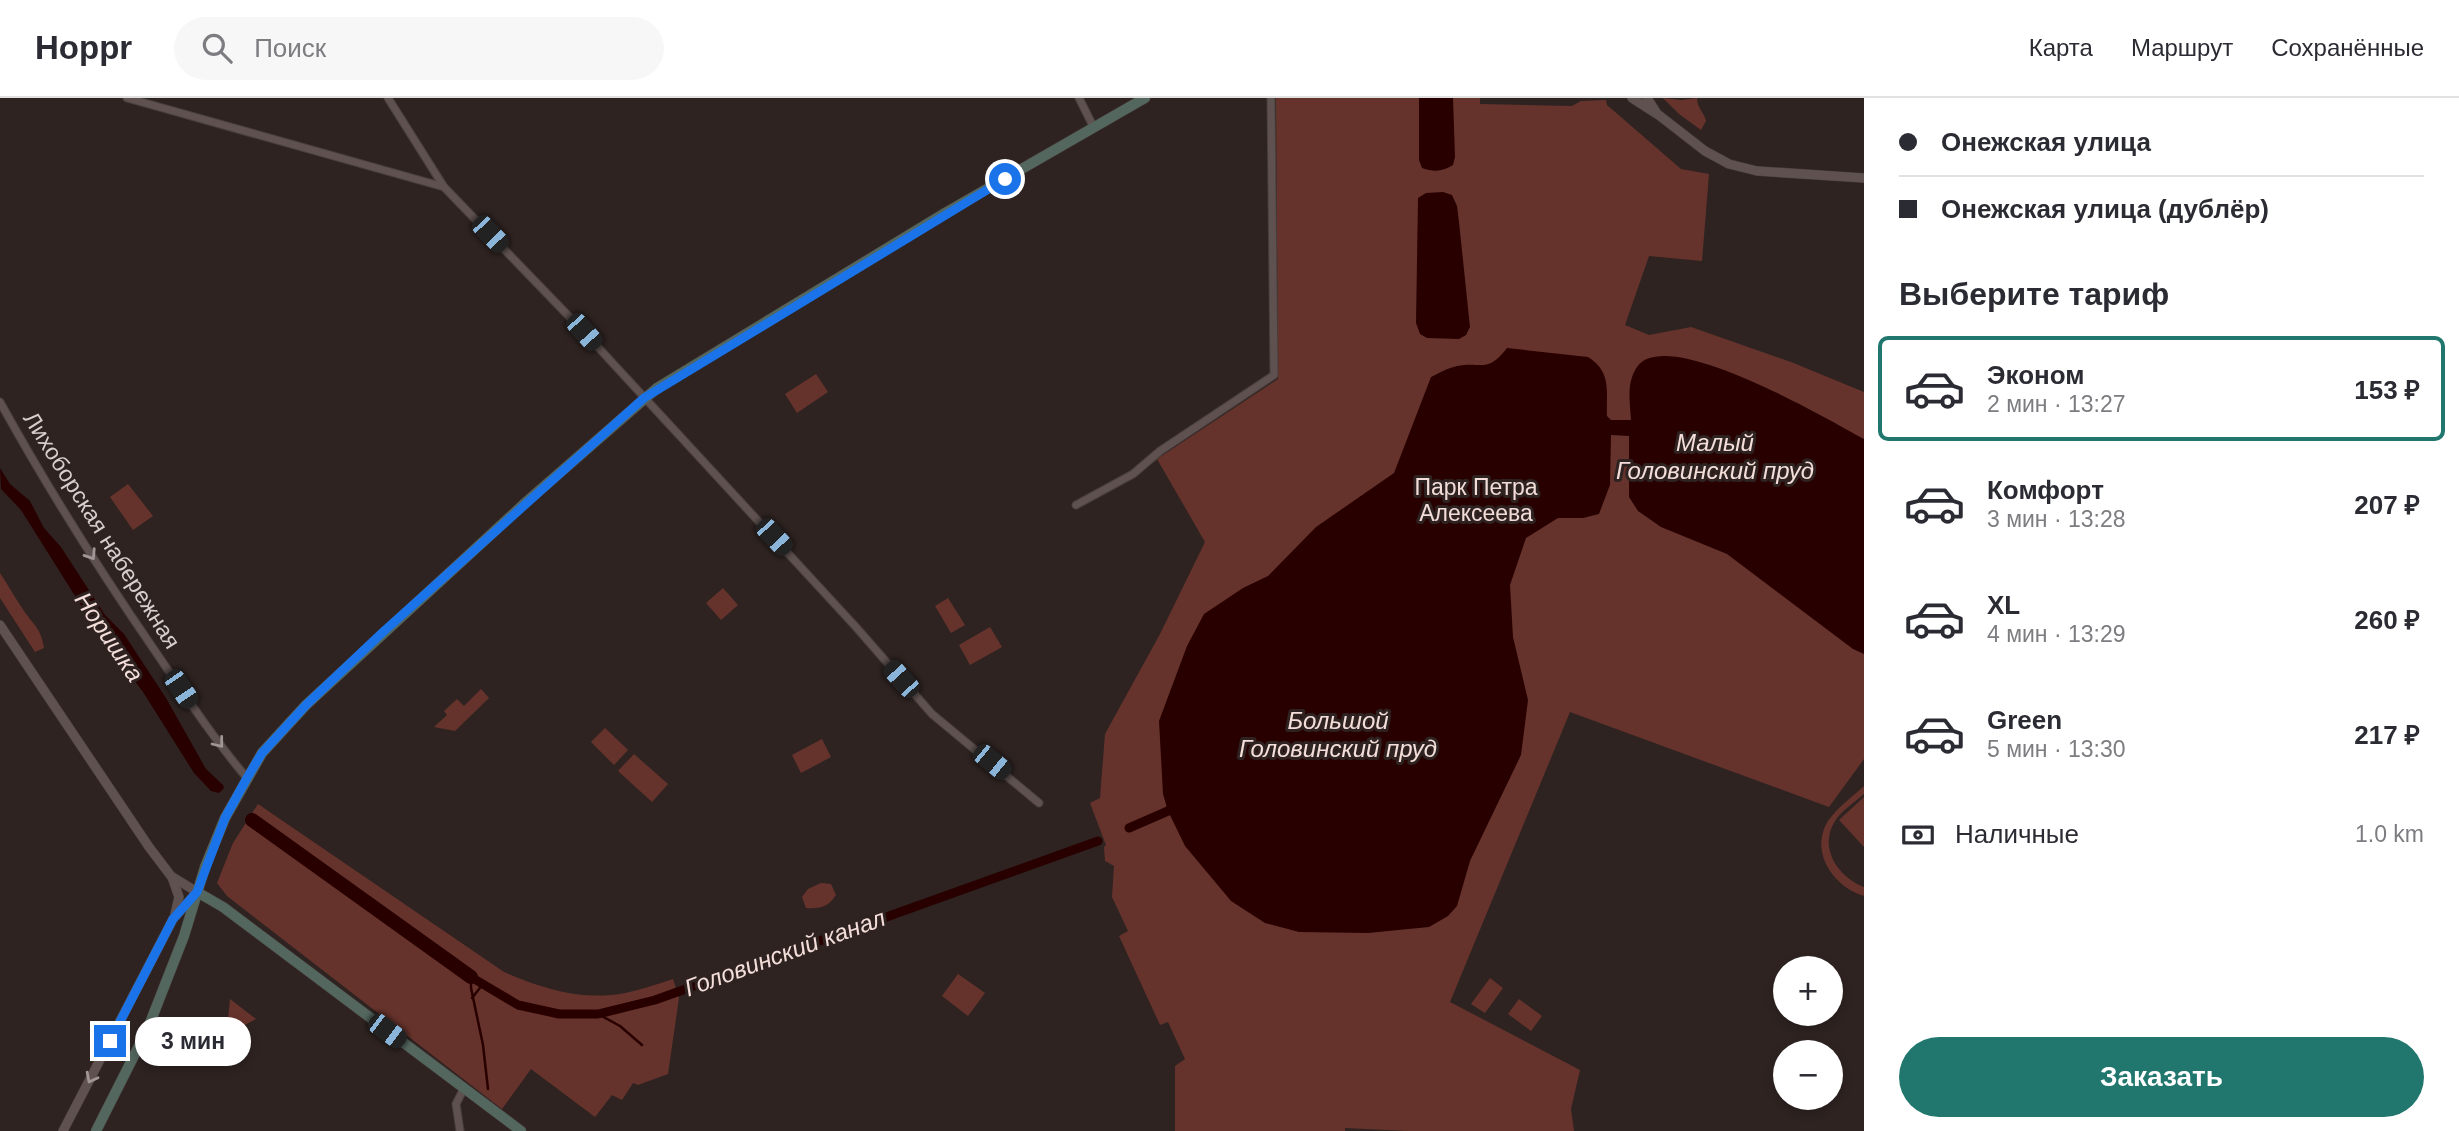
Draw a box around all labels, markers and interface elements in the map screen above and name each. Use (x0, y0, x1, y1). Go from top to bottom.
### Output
search box (174, 17, 664, 80)
text: Hoppr (35, 29, 132, 66)
icon: search (198, 29, 236, 67)
text: Поиск (254, 33, 326, 63)
text: Карта (2029, 34, 2093, 61)
text: Маршрут (2131, 34, 2233, 61)
text: Сохранённые (2271, 34, 2424, 61)
text: Онежская улица (1941, 127, 2151, 157)
route start (989, 163, 1021, 195)
text: Онежская улица (дублёр) (1941, 194, 2269, 224)
car (468, 212, 513, 256)
text: Выберите тариф (1899, 276, 2169, 312)
car (563, 309, 606, 355)
icon: car (1903, 357, 1966, 420)
text: Эконом (1987, 360, 2085, 390)
text: 153 ₽ (2354, 375, 2420, 405)
text: 2 мин · 13:27 (1987, 391, 2126, 417)
street label: Лихоборская набережная (18, 407, 186, 653)
water label: Малый Головинский пруд (1616, 429, 1814, 484)
icon: car (1903, 472, 1966, 535)
park label: Парк Петра Алексеева (1414, 474, 1538, 526)
text: Комфорт (1987, 475, 2104, 505)
text: 207 ₽ (2354, 490, 2420, 520)
text: 3 мин · 13:28 (1987, 506, 2126, 532)
car (752, 514, 797, 560)
one-way arrow (83, 547, 95, 560)
water label: Норишка (70, 587, 149, 687)
icon: car (1903, 587, 1966, 650)
text: XL (1987, 590, 2020, 620)
text: 260 ₽ (2354, 605, 2420, 635)
text: 4 мин · 13:29 (1987, 621, 2126, 647)
car (880, 656, 923, 702)
car (161, 666, 202, 712)
icon: car (1903, 702, 1966, 765)
text: Green (1987, 705, 2062, 735)
water label: Большой Головинский пруд (1239, 707, 1437, 762)
text: 217 ₽ (2354, 720, 2420, 750)
one-way arrow (210, 735, 223, 748)
text: 5 мин · 13:30 (1987, 736, 2126, 762)
car (970, 741, 1015, 783)
icon: cash (1899, 816, 1937, 854)
text: Наличные (1955, 819, 2079, 849)
text: 1.0 km (2355, 821, 2424, 847)
water label: Головинский канал (681, 903, 889, 1001)
map controls (1773, 956, 1843, 1110)
button: + (1773, 956, 1843, 1026)
car (364, 1010, 411, 1052)
callout: 3 мин (134, 1016, 250, 1066)
route end (94, 1025, 126, 1057)
text: 3 мин (161, 1028, 225, 1054)
button: Заказать (1899, 1037, 2424, 1117)
button: − (1773, 1040, 1843, 1110)
one-way arrow (85, 1071, 99, 1083)

